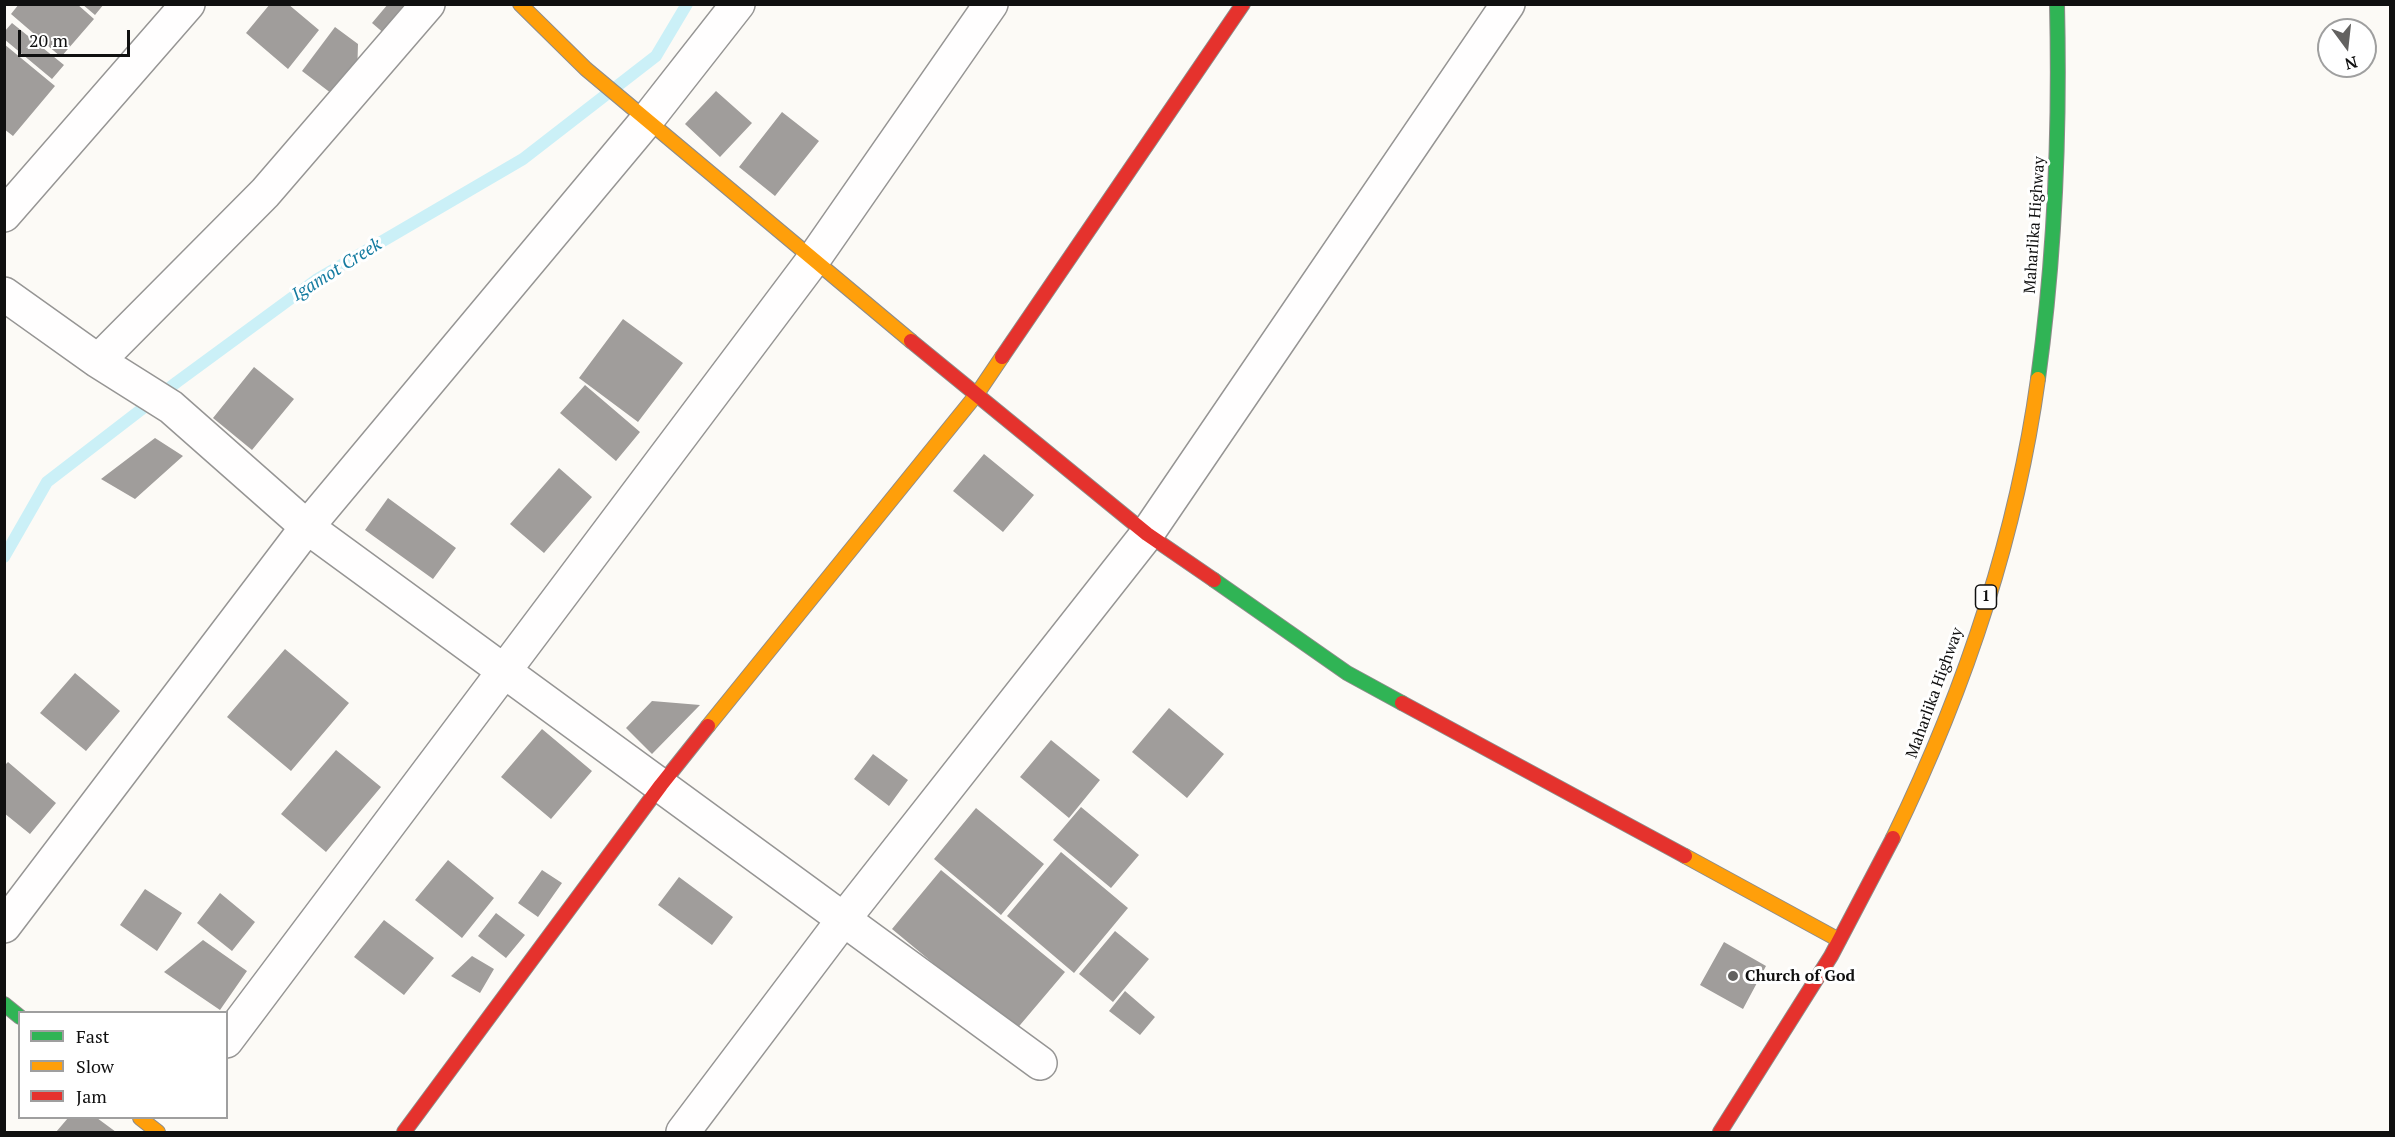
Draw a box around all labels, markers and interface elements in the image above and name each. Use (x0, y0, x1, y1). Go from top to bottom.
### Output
scale bar (21, 18, 134, 56)
north arrow (2317, 18, 2377, 78)
text: 20 m (29, 28, 68, 52)
text: N (2342, 51, 2360, 76)
street label: Maharlika Highway (2021, 156, 2049, 294)
water label: Igamot Creek (288, 234, 386, 306)
road number: 1 (1976, 585, 1996, 609)
street label: Maharlika Highway (1902, 625, 1968, 761)
place label: Church of God (1745, 966, 1855, 986)
marker: Church of God (1726, 969, 1740, 983)
legend (18, 1011, 228, 1119)
text: Fast (76, 1024, 109, 1048)
text: Slow (76, 1054, 114, 1078)
text: Jam (76, 1084, 107, 1108)

